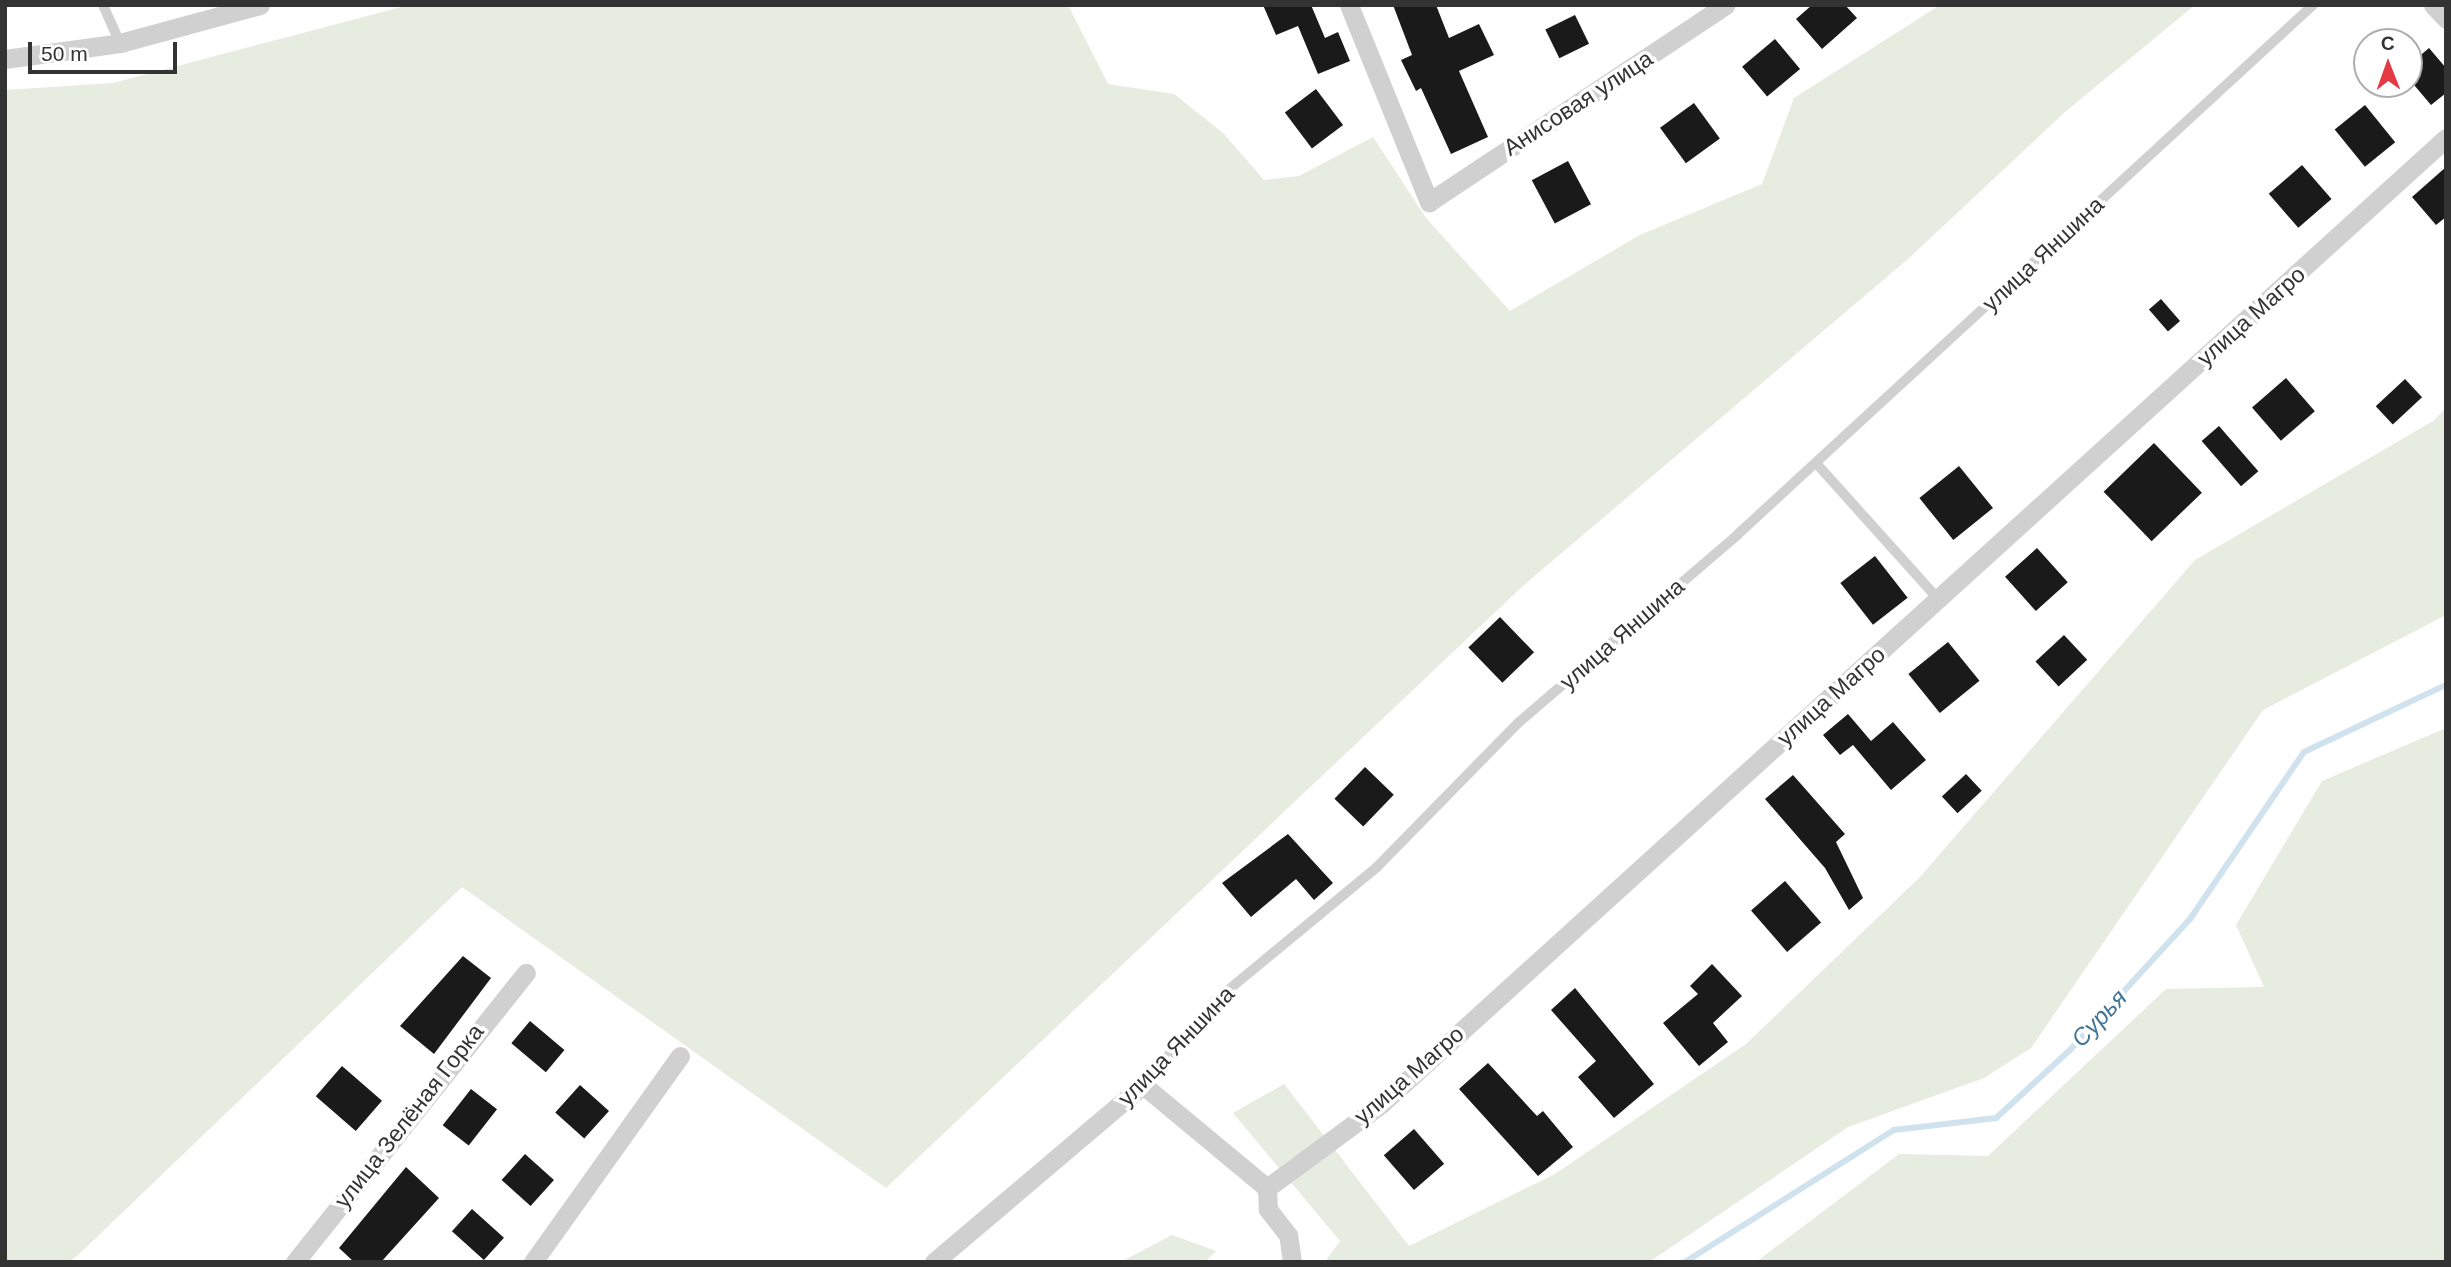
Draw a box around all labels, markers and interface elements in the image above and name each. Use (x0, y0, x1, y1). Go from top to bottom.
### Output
scale bar (32, 28, 180, 72)
north arrow (2353, 28, 2423, 98)
text: С (2381, 33, 2395, 54)
text: 50 m (41, 42, 88, 65)
street label: Анисовая улица (1498, 45, 1658, 161)
street label: улица Яншина (1977, 191, 2109, 317)
street label: улица Магро (2191, 260, 2311, 372)
street label: улица Яншина (1554, 573, 1690, 695)
street label: улица Магро (1771, 640, 1891, 752)
street label: улица Яншина (1112, 980, 1240, 1112)
water label: Сурья (2065, 983, 2133, 1053)
street label: улица Зелёная Горка (329, 1018, 489, 1214)
street label: улица Магро (1349, 1020, 1469, 1130)

